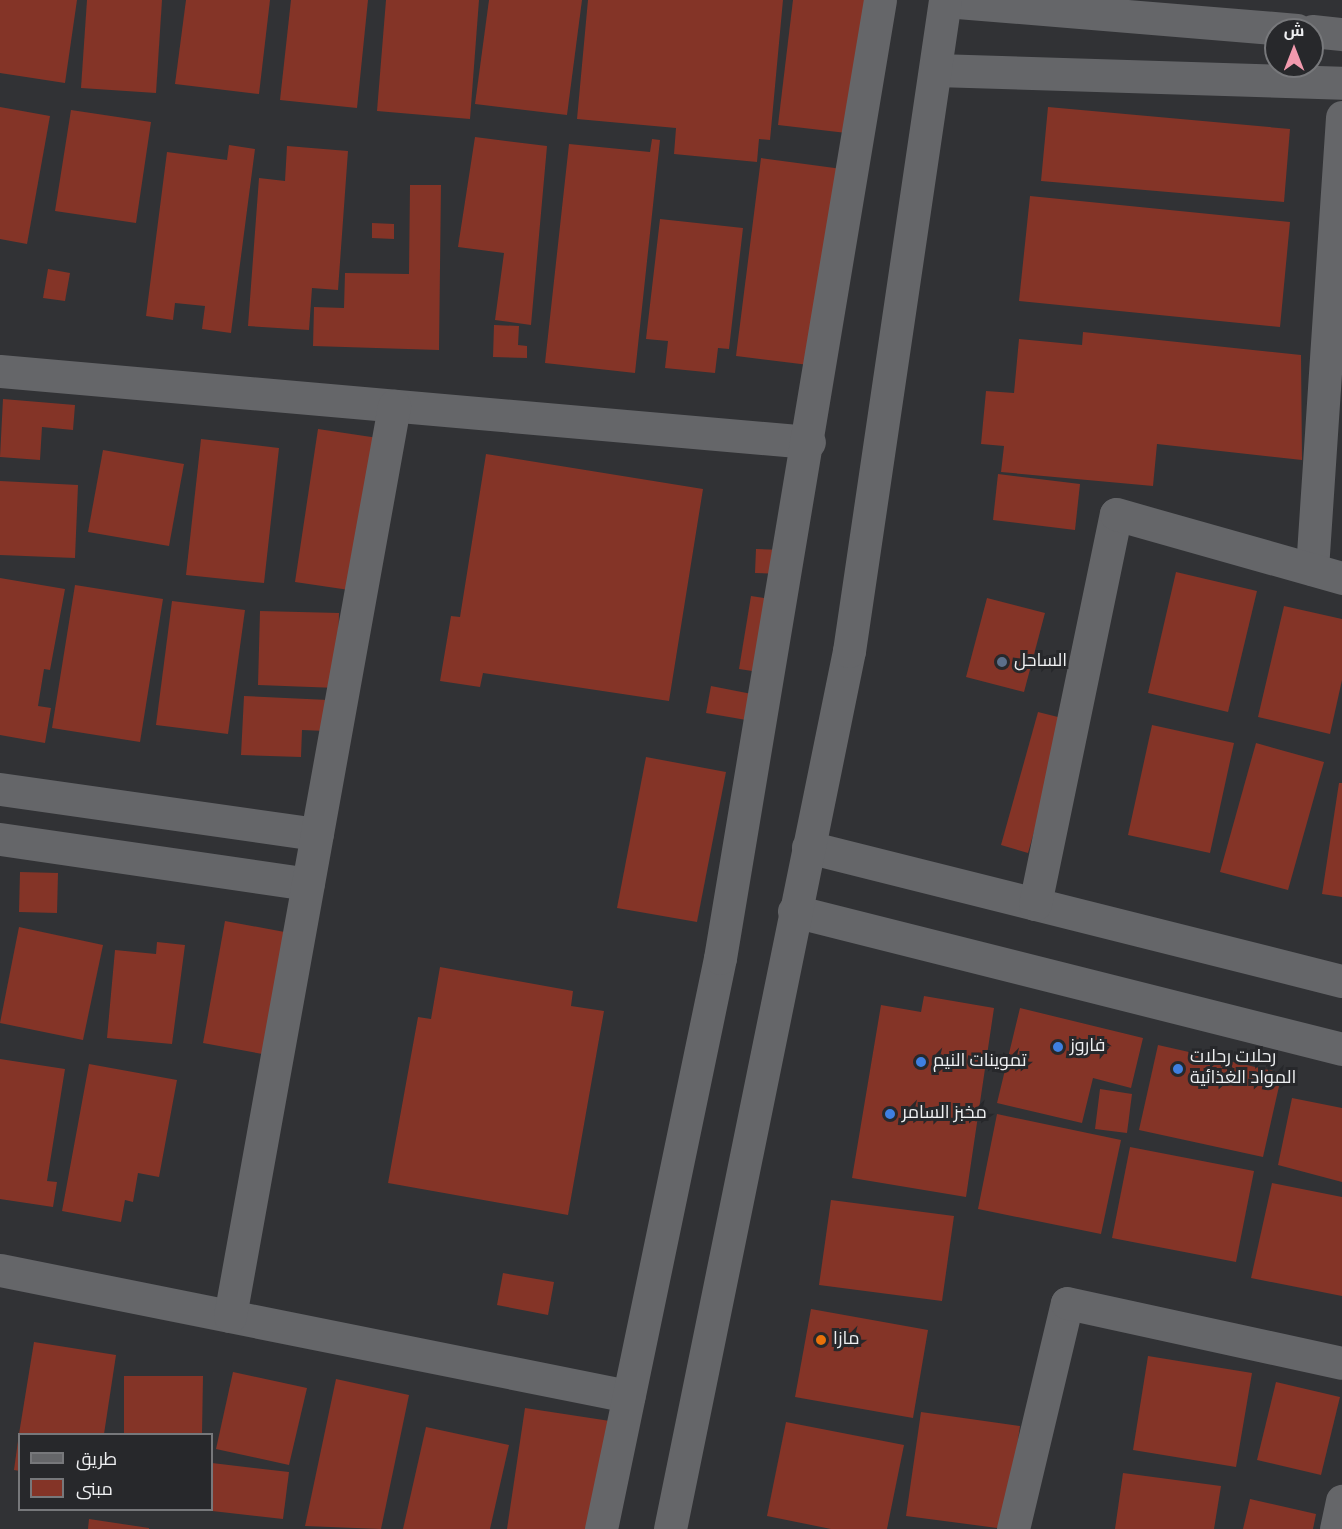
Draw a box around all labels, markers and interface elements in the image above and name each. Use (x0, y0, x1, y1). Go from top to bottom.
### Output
north arrow (1264, 18, 1324, 78)
text: ش (1284, 22, 1304, 42)
place label: الساحل (1014, 651, 1067, 673)
marker: الساحل (995, 655, 1009, 669)
place label: فاروز (1070, 1036, 1106, 1058)
marker: فاروز (1051, 1040, 1065, 1054)
place label: رحلات رحلات المواد الغذائية (1190, 1048, 1296, 1090)
place label: تموينات النيم (933, 1051, 1026, 1073)
marker: تموينات النيم (914, 1055, 928, 1069)
marker: رحلات رحلات المواد الغذائية (1171, 1062, 1185, 1076)
place label: مخبز السامر (902, 1103, 987, 1125)
marker: مخبز السامر (883, 1107, 897, 1121)
place label: مازا (833, 1329, 859, 1351)
marker: مازا (814, 1333, 828, 1347)
legend (18, 1433, 213, 1511)
text: طريق (76, 1449, 117, 1472)
text: مبنى (76, 1479, 113, 1502)

